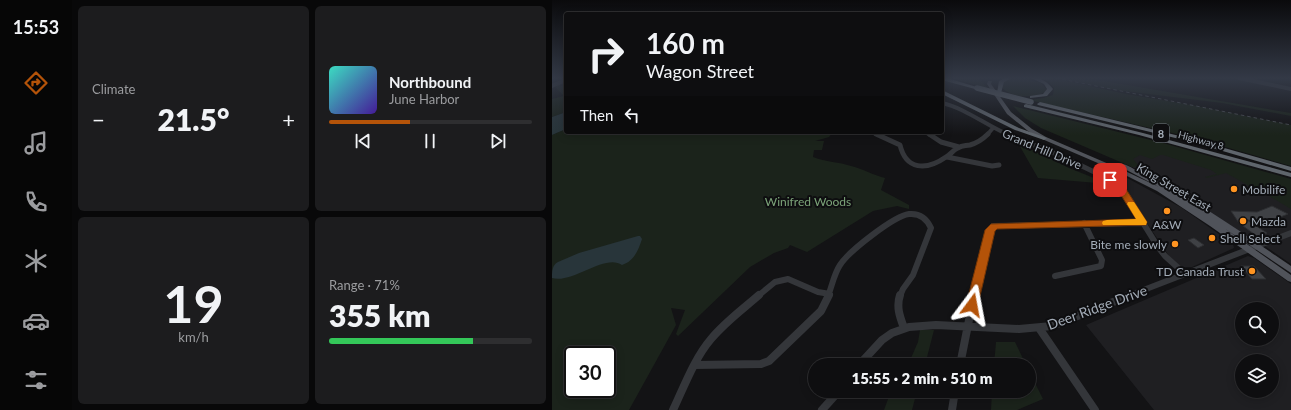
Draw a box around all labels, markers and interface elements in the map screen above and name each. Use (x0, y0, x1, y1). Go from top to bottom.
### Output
text: 15:53 (13, 16, 59, 38)
text: 160 m (646, 26, 725, 60)
icon: right (580, 28, 632, 80)
text: Wagon Street (646, 60, 754, 82)
icon: directions (22, 69, 50, 97)
text: Northbound (389, 73, 471, 91)
text: Climate (92, 81, 135, 97)
text: June Harbor (389, 91, 459, 107)
text: 21.5° (158, 101, 229, 137)
icon: left (621, 104, 643, 126)
text: − (92, 106, 105, 133)
text: + (282, 106, 295, 133)
text: Then (580, 106, 613, 124)
road number: 8 (1153, 124, 1169, 142)
street label: Grand Hill Drive (1000, 126, 1084, 172)
street label: Highway 8 (1177, 128, 1225, 152)
icon: music (22, 129, 50, 157)
icon: previous (352, 130, 374, 152)
icon: pause (419, 130, 441, 152)
icon: next (487, 130, 509, 152)
street label: King Street East (1134, 160, 1215, 215)
pin (1093, 163, 1127, 197)
icon: arrive (1099, 169, 1121, 191)
place label: Mobilife (1242, 182, 1285, 197)
marker: Mobilife (1229, 184, 1239, 194)
icon: phone (22, 188, 50, 216)
park label: Winifred Woods (765, 194, 851, 209)
marker: A&W (1162, 206, 1172, 216)
place label: Mazda (1251, 214, 1286, 229)
marker: Mazda (1238, 216, 1248, 226)
place label: A&W (1153, 217, 1182, 232)
place label: Shell Select (1220, 231, 1281, 246)
marker: Shell Select (1207, 233, 1217, 243)
place label: Bite me slowly (1090, 237, 1168, 252)
marker: Bite me slowly (1170, 239, 1180, 249)
icon: climate (22, 247, 50, 275)
place label: TD Canada Trust (1156, 264, 1245, 279)
marker: TD Canada Trust (1247, 266, 1257, 276)
text: 19 (163, 272, 224, 334)
text: Range · 71% (329, 277, 400, 293)
street label: Deer Ridge Drive (1045, 281, 1149, 333)
position arrow (951, 284, 993, 326)
text: 355 km (329, 297, 430, 333)
map controls (1235, 302, 1279, 398)
button: search (1235, 302, 1279, 346)
icon: car (22, 307, 50, 335)
text: km/h (178, 329, 209, 345)
speed limit sign: 30 (564, 346, 616, 398)
button: layers (1235, 354, 1279, 398)
icon: filters (22, 366, 50, 394)
text: 15:55 · 2 min · 510 m (851, 369, 993, 387)

